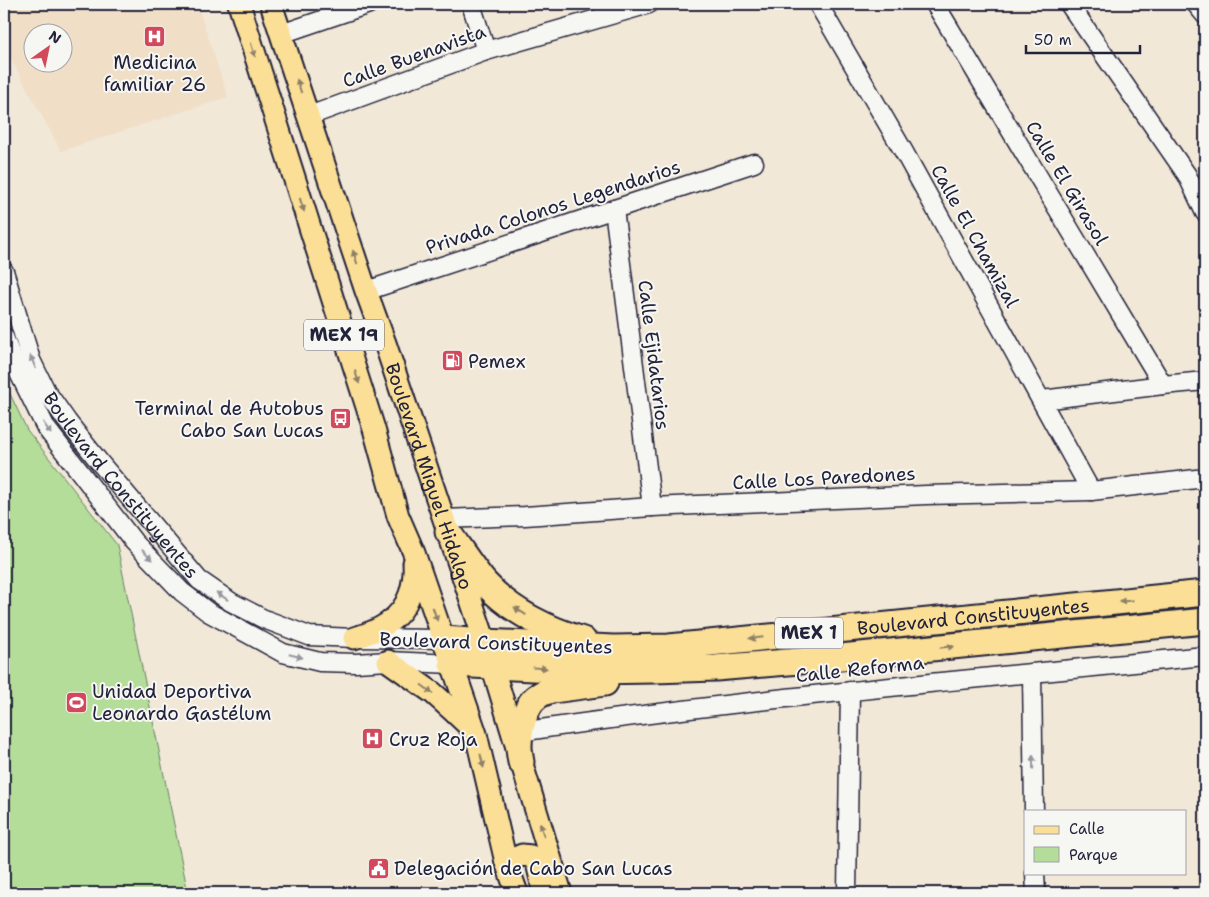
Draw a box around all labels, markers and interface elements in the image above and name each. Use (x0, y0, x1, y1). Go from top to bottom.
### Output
street label: Calle Buenavista (339, 18, 489, 94)
north arrow (22, 22, 72, 72)
scale bar (1026, 22, 1140, 54)
hospital icon: Medicina familiar 26 (143, 24, 167, 48)
text: N (46, 27, 65, 48)
text: 50 m (1034, 30, 1072, 50)
one-way arrow (250, 43, 258, 58)
place label: Medicina familiar 26 (104, 50, 206, 97)
one-way arrow (295, 79, 302, 94)
street label: Calle El Girasol (1020, 116, 1114, 250)
street label: Privada Colonos Legendarios (422, 154, 684, 260)
street label: Calle El Chamizal (925, 160, 1025, 312)
one-way arrow (299, 198, 307, 213)
one-way arrow (351, 250, 358, 265)
street label: Calle Ejidatarios (632, 279, 676, 431)
road number: MEX 19 (304, 320, 384, 350)
fuel station icon: Pemex (440, 349, 464, 373)
place label: Pemex (468, 349, 526, 374)
one-way arrow (29, 354, 37, 369)
street label: Boulevard Miguel Hidalgo (380, 360, 479, 593)
one-way arrow (354, 369, 361, 384)
street label: Boulevard Constituyentes (38, 387, 205, 584)
place label: Terminal de Autobus Cabo San Lucas (135, 396, 324, 443)
bus stop icon: Terminal de Autobus Cabo San Lucas (328, 407, 352, 431)
one-way arrow (42, 421, 52, 435)
street label: Calle Los Paredones (732, 461, 916, 495)
one-way arrow (141, 549, 153, 561)
one-way arrow (215, 591, 228, 601)
street label: Boulevard Constituyentes (856, 592, 1091, 640)
one-way arrow (1118, 597, 1134, 605)
one-way arrow (431, 607, 439, 622)
one-way arrow (514, 607, 527, 616)
road number: MEX 1 (775, 618, 843, 648)
street label: Boulevard Constituyentes (379, 626, 613, 660)
one-way arrow (747, 634, 763, 642)
one-way arrow (939, 643, 955, 651)
street label: Calle Reforma (795, 650, 926, 688)
one-way arrow (288, 652, 303, 660)
one-way arrow (532, 665, 548, 673)
place label: Unidad Deportiva Leonardo Gastélum (92, 679, 271, 726)
one-way arrow (420, 684, 433, 695)
sports icon: Unidad Deportiva Leonardo Gastélum (64, 690, 88, 714)
hospital icon: Cruz Roja (361, 727, 385, 751)
place label: Cruz Roja (389, 727, 478, 752)
one-way arrow (478, 753, 486, 768)
one-way arrow (1029, 754, 1037, 770)
legend (1024, 810, 1186, 874)
text: Calle (1069, 819, 1105, 839)
one-way arrow (537, 822, 545, 837)
text: Parque (1069, 845, 1118, 865)
public building icon: Delegación de Cabo San Lucas (366, 856, 390, 880)
place label: Delegación de Cabo San Lucas (394, 856, 673, 881)

